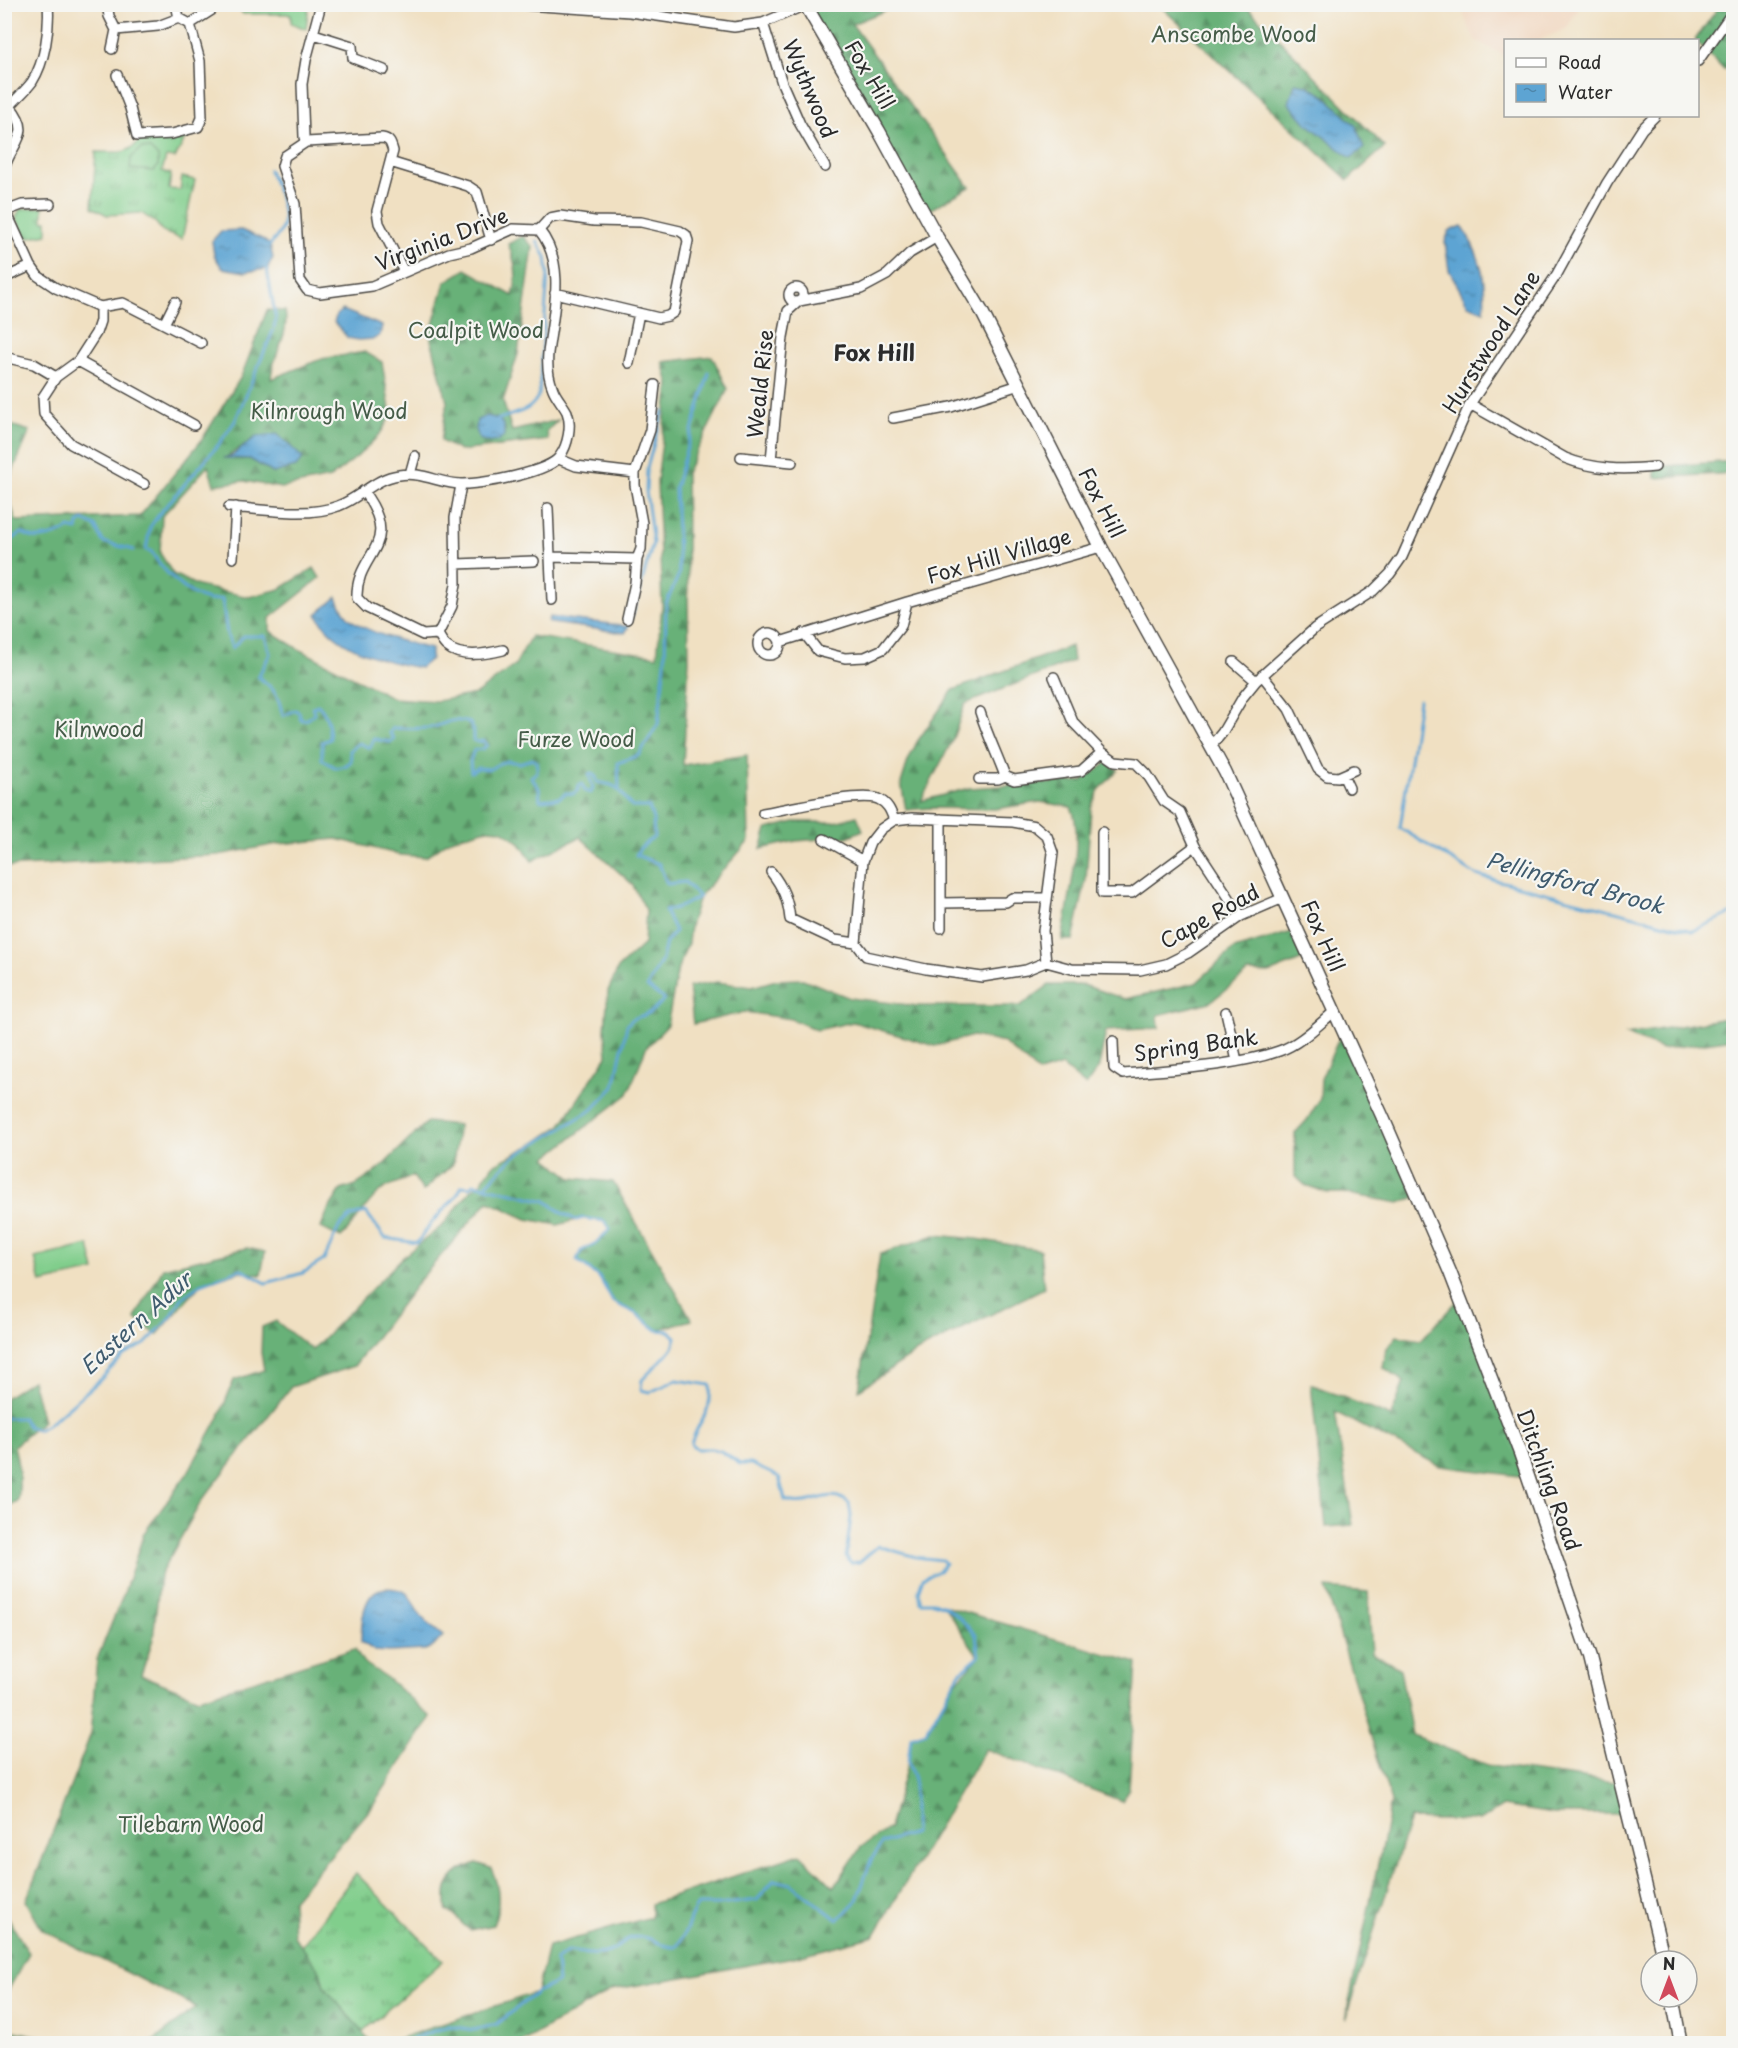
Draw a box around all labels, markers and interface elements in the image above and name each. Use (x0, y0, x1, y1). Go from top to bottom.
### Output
park label: Anscombe Wood (1151, 17, 1317, 49)
street label: Fox Hill (837, 33, 904, 115)
street label: Wythwood (776, 34, 846, 143)
legend (1504, 39, 1699, 117)
text: Road (1558, 48, 1602, 75)
text: Water (1558, 78, 1613, 105)
street label: Virginia Drive (370, 198, 512, 278)
street label: Hurstwood Lane (1433, 263, 1547, 419)
park label: Coalpit Wood (408, 313, 544, 345)
street label: Weald Rise (737, 328, 781, 440)
district label: Fox Hill (833, 335, 915, 368)
park label: Kilnrough Wood (250, 394, 408, 426)
street label: Fox Hill (1071, 461, 1134, 543)
street label: Fox Hill Village (923, 519, 1074, 591)
park label: Kilnwood (54, 712, 144, 744)
park label: Furze Wood (517, 722, 635, 754)
water label: Pellingford Brook (1483, 842, 1669, 921)
street label: Cape Road (1153, 875, 1265, 956)
street label: Fox Hill (1294, 894, 1354, 976)
street label: Spring Bank (1132, 1019, 1260, 1069)
water label: Eastern Adur (72, 1261, 200, 1381)
street label: Ditchling Road (1509, 1404, 1590, 1555)
park label: Tilebarn Wood (118, 1807, 264, 1839)
north arrow (1639, 1949, 1699, 2009)
text: N (1663, 1951, 1675, 1975)

